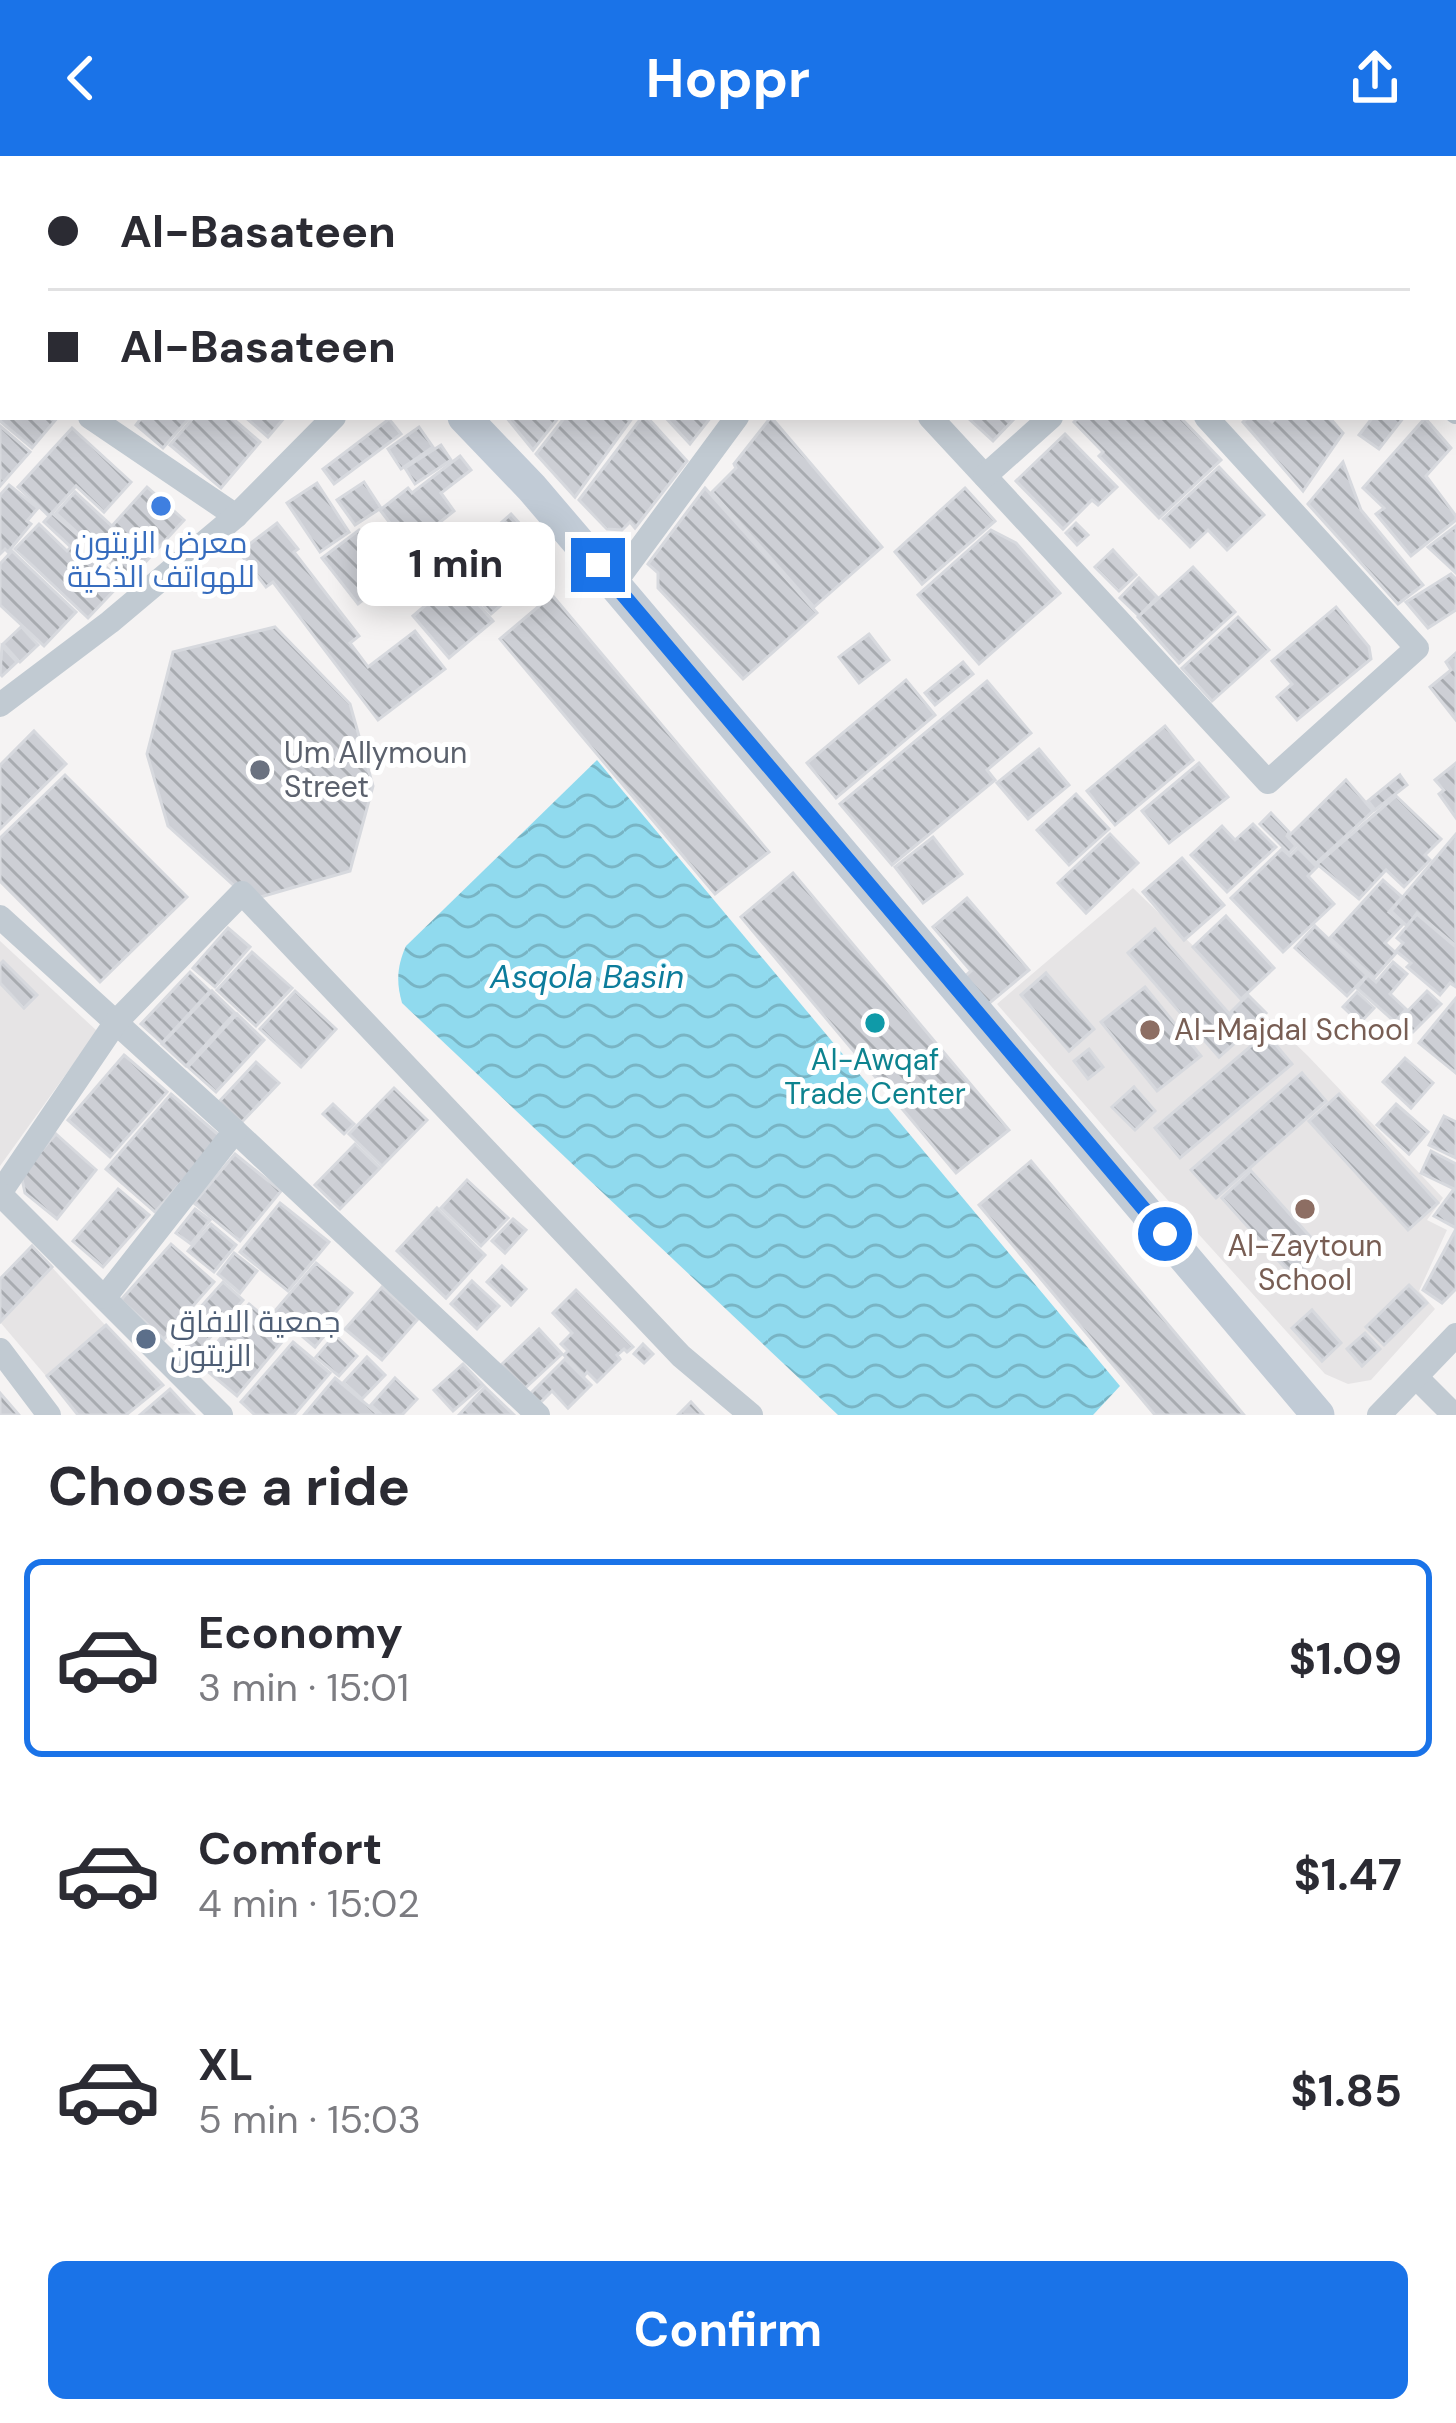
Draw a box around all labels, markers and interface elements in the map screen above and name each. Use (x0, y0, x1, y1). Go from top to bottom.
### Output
text: Hoppr (646, 43, 810, 114)
icon: back (48, 45, 114, 111)
icon: share (1342, 45, 1408, 111)
text: Al-Basateen (120, 202, 396, 261)
text: Al-Basateen (120, 317, 396, 376)
marker: معرض الزيتون للهواتف الذكية (148, 493, 174, 519)
place label: معرض الزيتون للهواتف الذكية (67, 523, 255, 596)
callout: 1 min (358, 523, 556, 607)
text: 1 min (409, 538, 503, 589)
route end (571, 538, 625, 592)
place label: Um Allymoun Street (284, 733, 467, 806)
marker: Um Allymoun Street (247, 757, 273, 783)
water label: Asqola Basin (489, 955, 684, 998)
marker: Al-Awqaf Trade Center (862, 1010, 888, 1036)
place label: Al-Majdal School (1174, 1010, 1410, 1049)
marker: Al-Majdal School (1137, 1017, 1163, 1043)
place label: Al-Awqaf Trade Center (784, 1040, 966, 1113)
marker: Al-Zaytoun School (1292, 1196, 1318, 1222)
route start (1138, 1207, 1192, 1261)
place label: Al-Zaytoun School (1227, 1226, 1383, 1299)
place label: جمعية الافاق الزيتون (170, 1302, 340, 1375)
marker: جمعية الافاق الزيتون (133, 1326, 159, 1352)
text: Choose a ride (48, 1451, 410, 1522)
text: Economy (198, 1603, 403, 1662)
icon: car (54, 1604, 162, 1712)
text: $1.09 (1289, 1629, 1402, 1688)
text: 3 min · 15:01 (198, 1662, 409, 1713)
text: Comfort (198, 1819, 382, 1878)
icon: car (54, 1820, 162, 1928)
text: $1.47 (1294, 1845, 1402, 1904)
text: 4 min · 15:02 (198, 1878, 420, 1929)
text: XL (198, 2035, 253, 2094)
icon: car (54, 2036, 162, 2144)
text: $1.85 (1291, 2061, 1402, 2120)
text: 5 min · 15:03 (198, 2094, 421, 2145)
button: Confirm (48, 2261, 1408, 2399)

